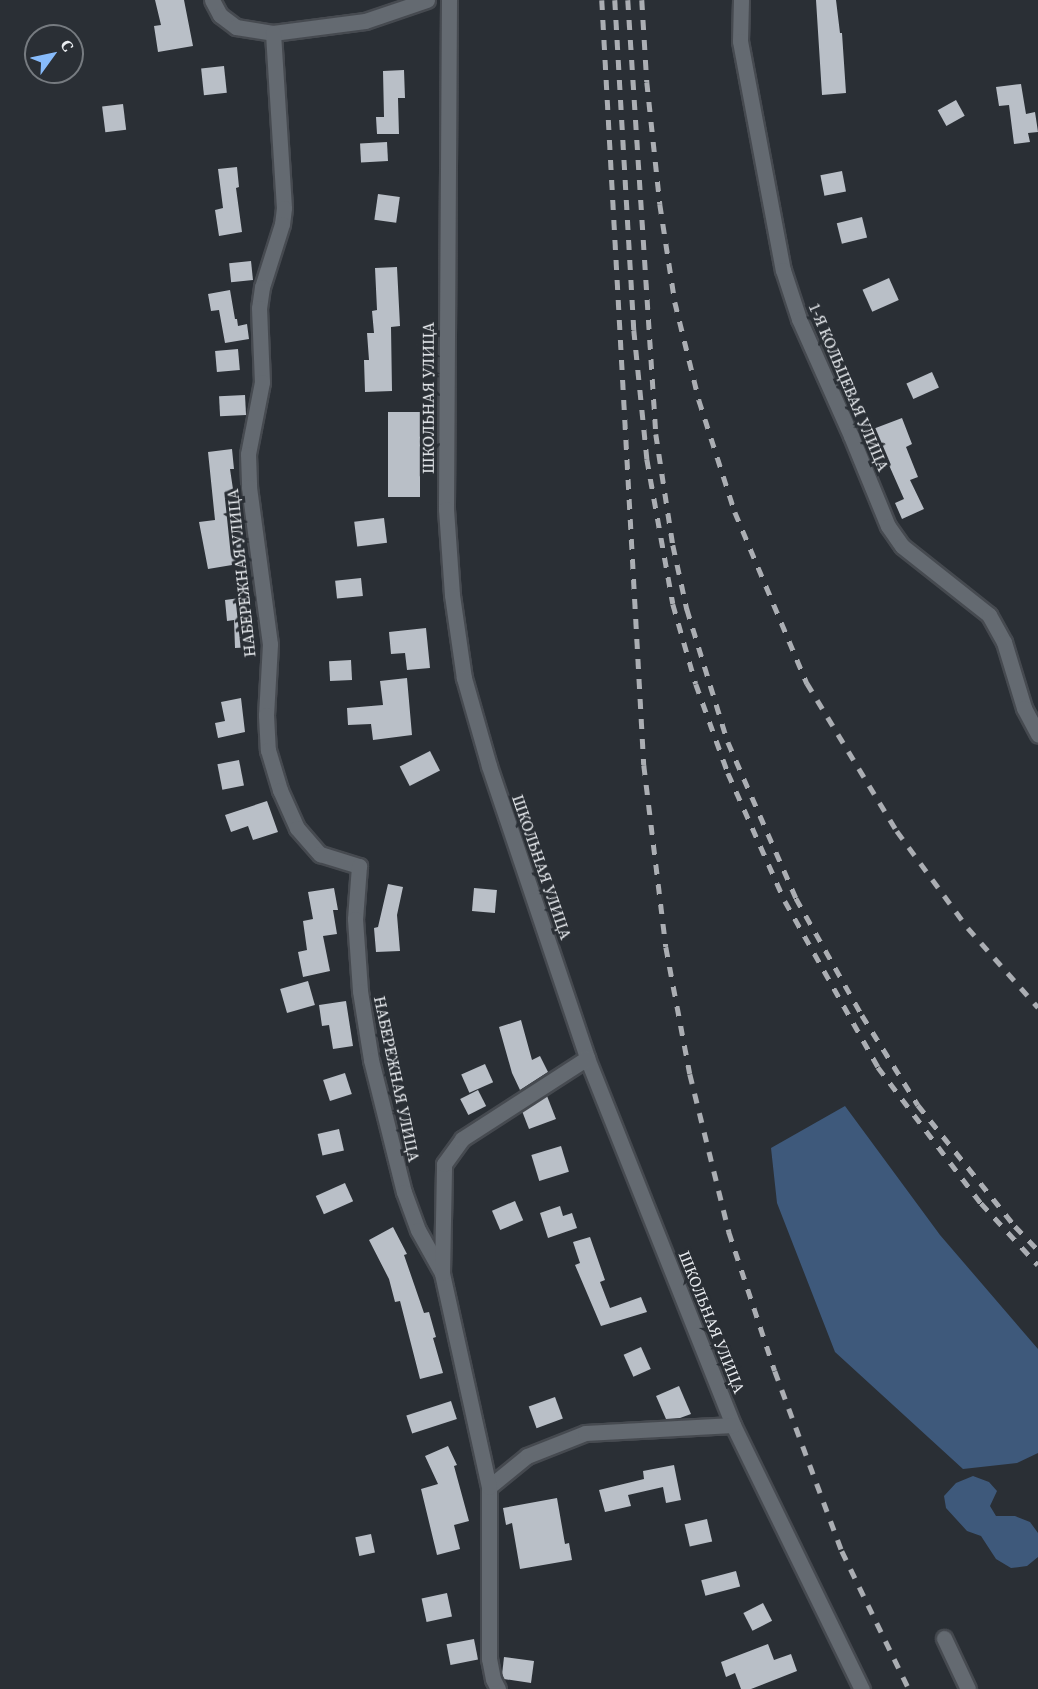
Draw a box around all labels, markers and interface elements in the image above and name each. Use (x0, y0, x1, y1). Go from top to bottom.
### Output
north arrow (24, 24, 84, 84)
text: С (55, 35, 79, 55)
street label: 1-Я КОЛЬЦЕВАЯ УЛИЦА (805, 300, 893, 474)
street label: ШКОЛЬНАЯ УЛИЦА (418, 322, 438, 474)
street label: НАБЕРЕЖНАЯ УЛИЦА (223, 488, 259, 658)
street label: ШКОЛЬНАЯ УЛИЦА (508, 792, 576, 942)
street label: НАБЕРЕЖНАЯ УЛИЦА (370, 994, 424, 1164)
street label: ШКОЛЬНАЯ УЛИЦА (675, 1248, 749, 1396)

